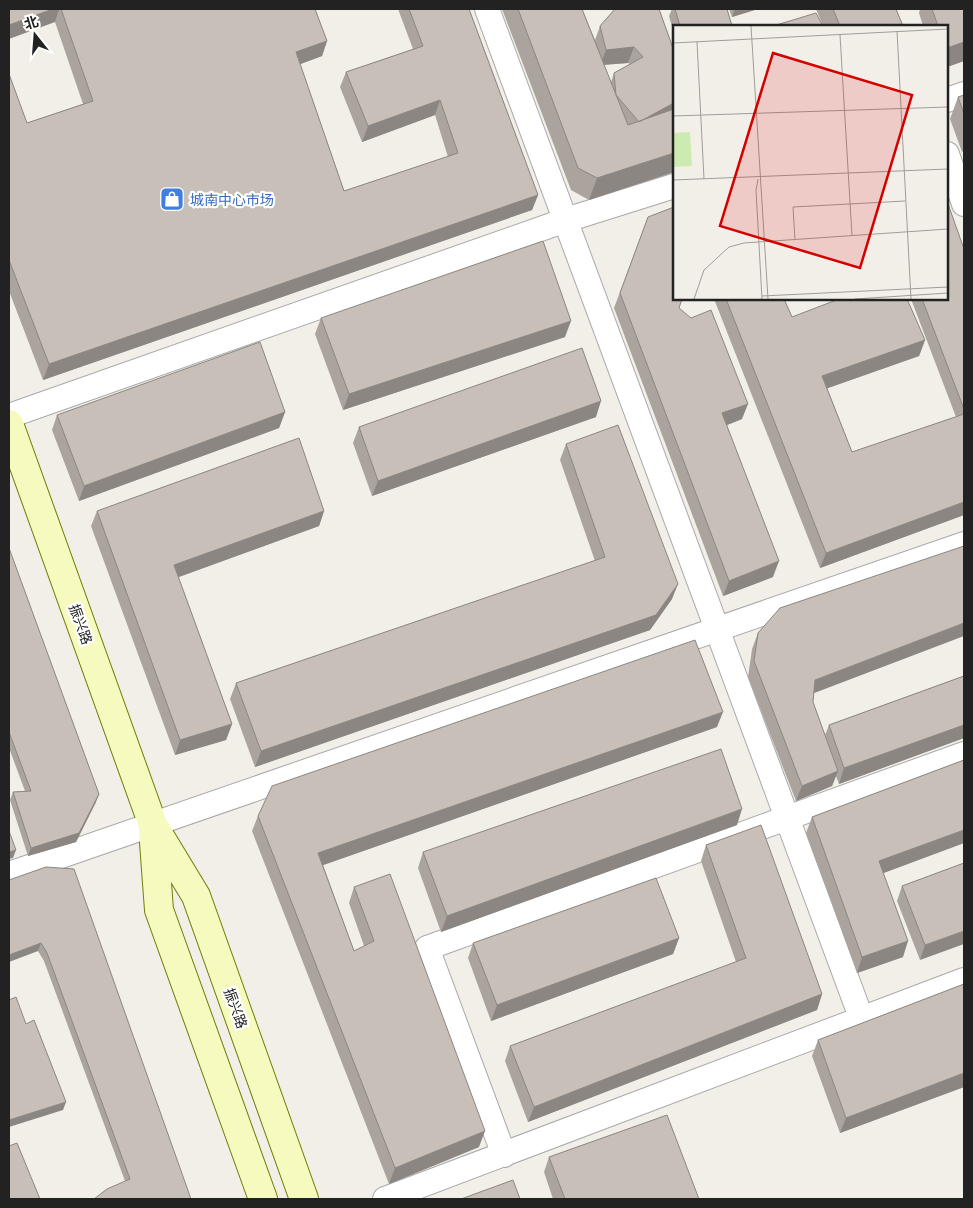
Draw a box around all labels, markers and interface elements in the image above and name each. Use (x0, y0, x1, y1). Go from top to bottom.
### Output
north arrow (10, 10, 60, 60)
text: 北 (22, 12, 40, 32)
inset map (673, 25, 948, 300)
shop icon: 城南中心市场 (159, 186, 185, 212)
place label: 城南中心市场 (190, 191, 274, 208)
street label: 振兴路 (66, 601, 96, 647)
street label: 振兴路 (221, 985, 251, 1031)

